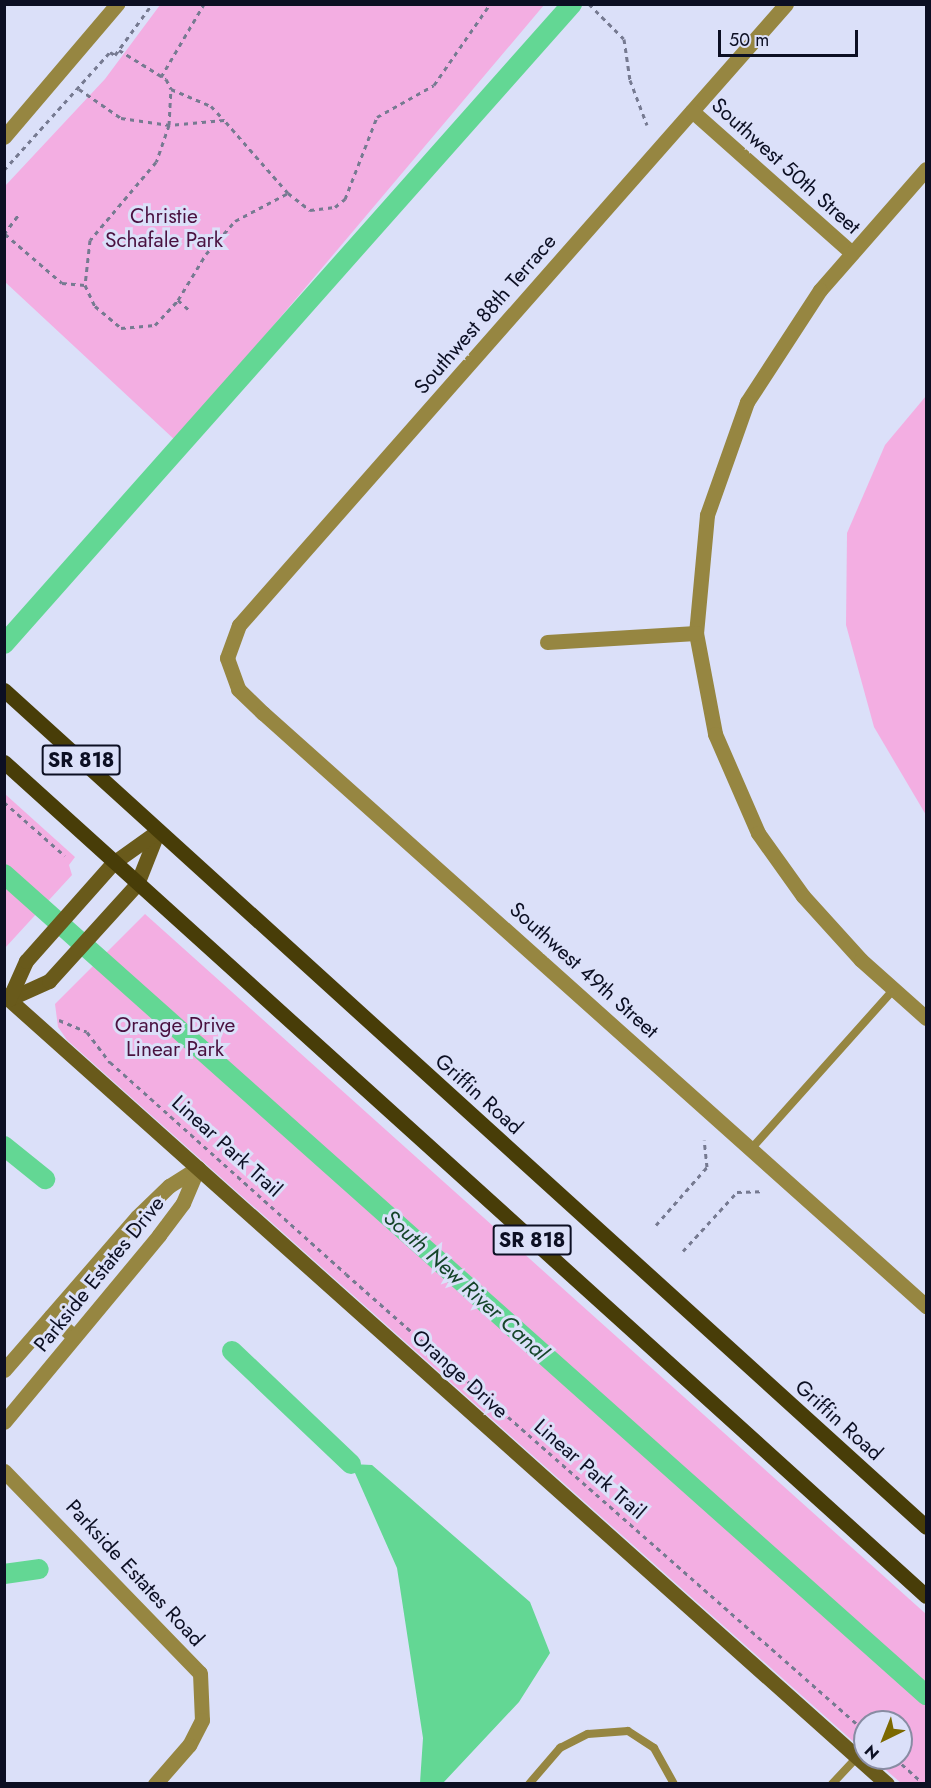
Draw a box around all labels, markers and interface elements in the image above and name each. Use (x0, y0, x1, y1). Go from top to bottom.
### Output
scale bar (721, 18, 860, 56)
text: 50 m (729, 27, 769, 53)
street label: Southwest 50th Street (706, 93, 866, 239)
park label: Christie Schafale Park (105, 203, 223, 253)
street label: Southwest 88th Terrace (409, 229, 561, 399)
road number: SR 818 (40, 743, 122, 777)
street label: Southwest 49th Street (504, 897, 664, 1043)
park label: Orange Drive Linear Park (115, 1012, 235, 1062)
street label: Griffin Road (430, 1048, 528, 1140)
street label: Linear Park Trail (167, 1090, 287, 1202)
street label: Parkside Estates Drive (29, 1191, 169, 1357)
water label: South New River Canal (378, 1204, 554, 1366)
road number: SR 818 (492, 1223, 572, 1257)
street label: Orange Drive (407, 1324, 513, 1424)
street label: Griffin Road (790, 1374, 888, 1466)
street label: Linear Park Trail (529, 1414, 651, 1524)
street label: Parkside Estates Road (60, 1494, 210, 1652)
north arrow (853, 1710, 913, 1770)
text: N (859, 1739, 884, 1765)

